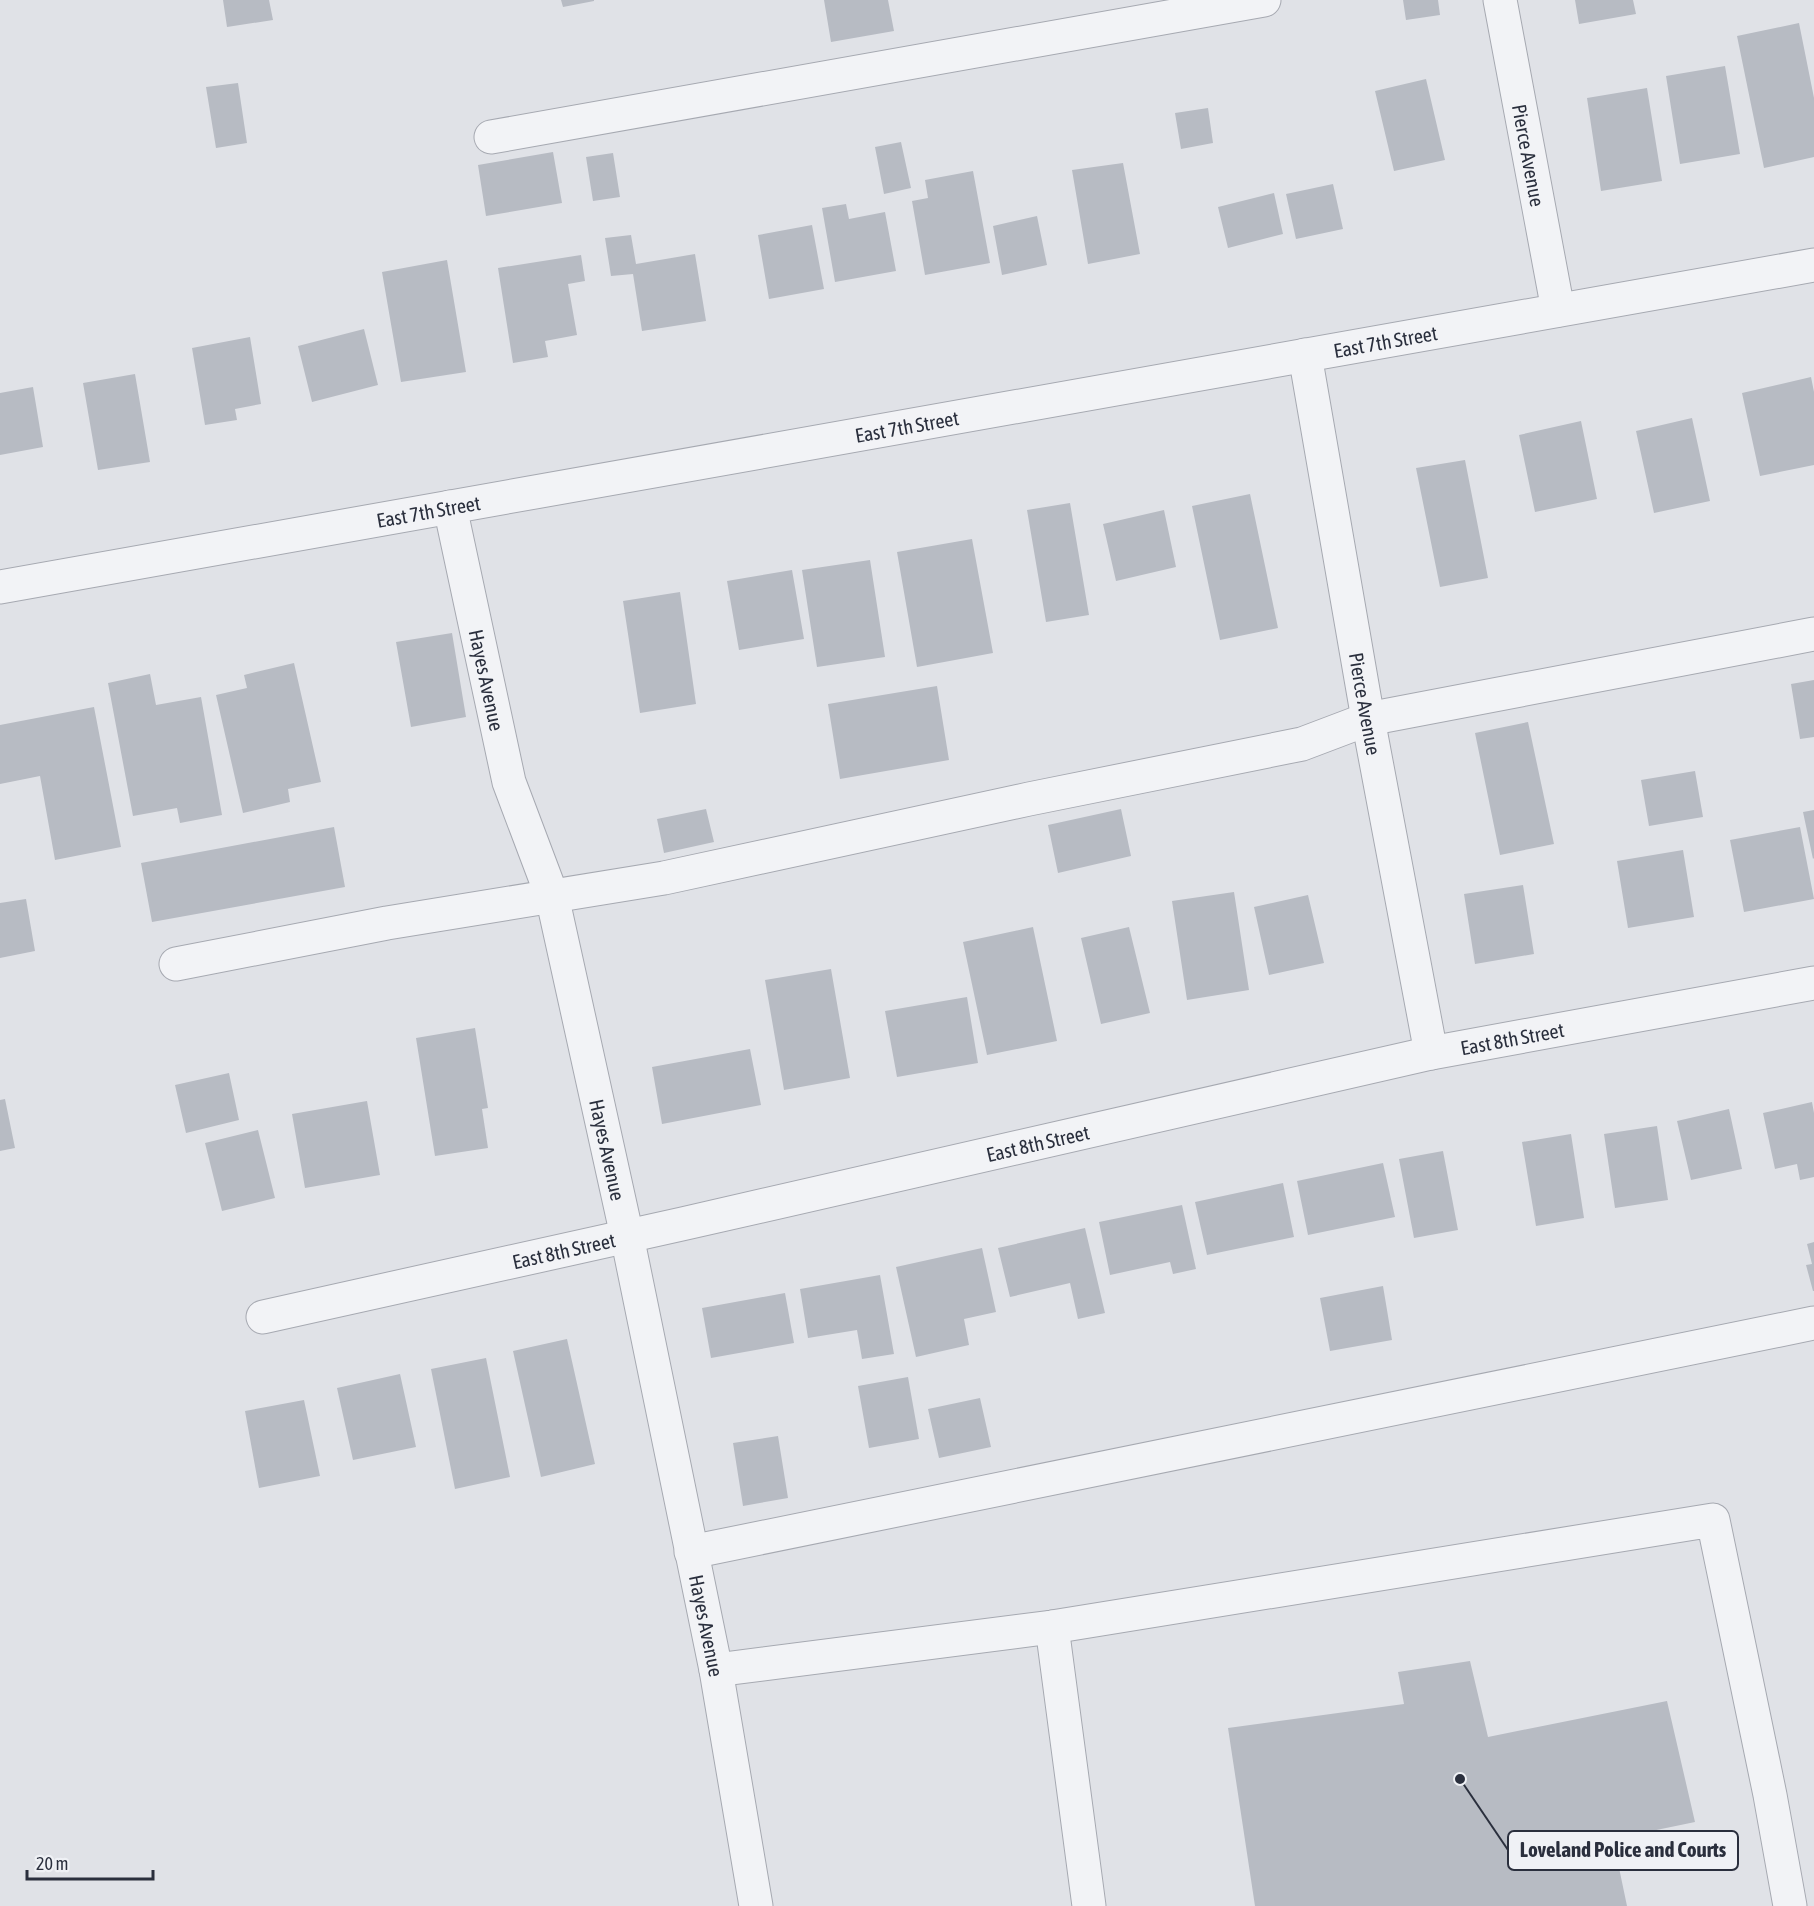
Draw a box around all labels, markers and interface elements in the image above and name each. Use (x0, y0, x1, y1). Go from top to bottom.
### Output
street label: Pierce Avenue (1508, 102, 1550, 208)
street label: East 7th Street (1332, 321, 1439, 362)
street label: East 7th Street (853, 405, 961, 447)
street label: East 7th Street (375, 490, 482, 531)
street label: Hayes Avenue (465, 627, 509, 733)
street label: Pierce Avenue (1345, 651, 1386, 757)
street label: East 8th Street (1458, 1017, 1566, 1059)
street label: Hayes Avenue (586, 1097, 630, 1203)
street label: East 8th Street (984, 1120, 1092, 1166)
street label: East 8th Street (510, 1228, 618, 1273)
street label: Hayes Avenue (685, 1573, 728, 1678)
callout: Loveland Police and Courts (1508, 1831, 1738, 1870)
text: Loveland Police and Courts (1520, 1837, 1727, 1861)
scale bar (27, 1843, 153, 1881)
text: 20 m (36, 1853, 68, 1874)

